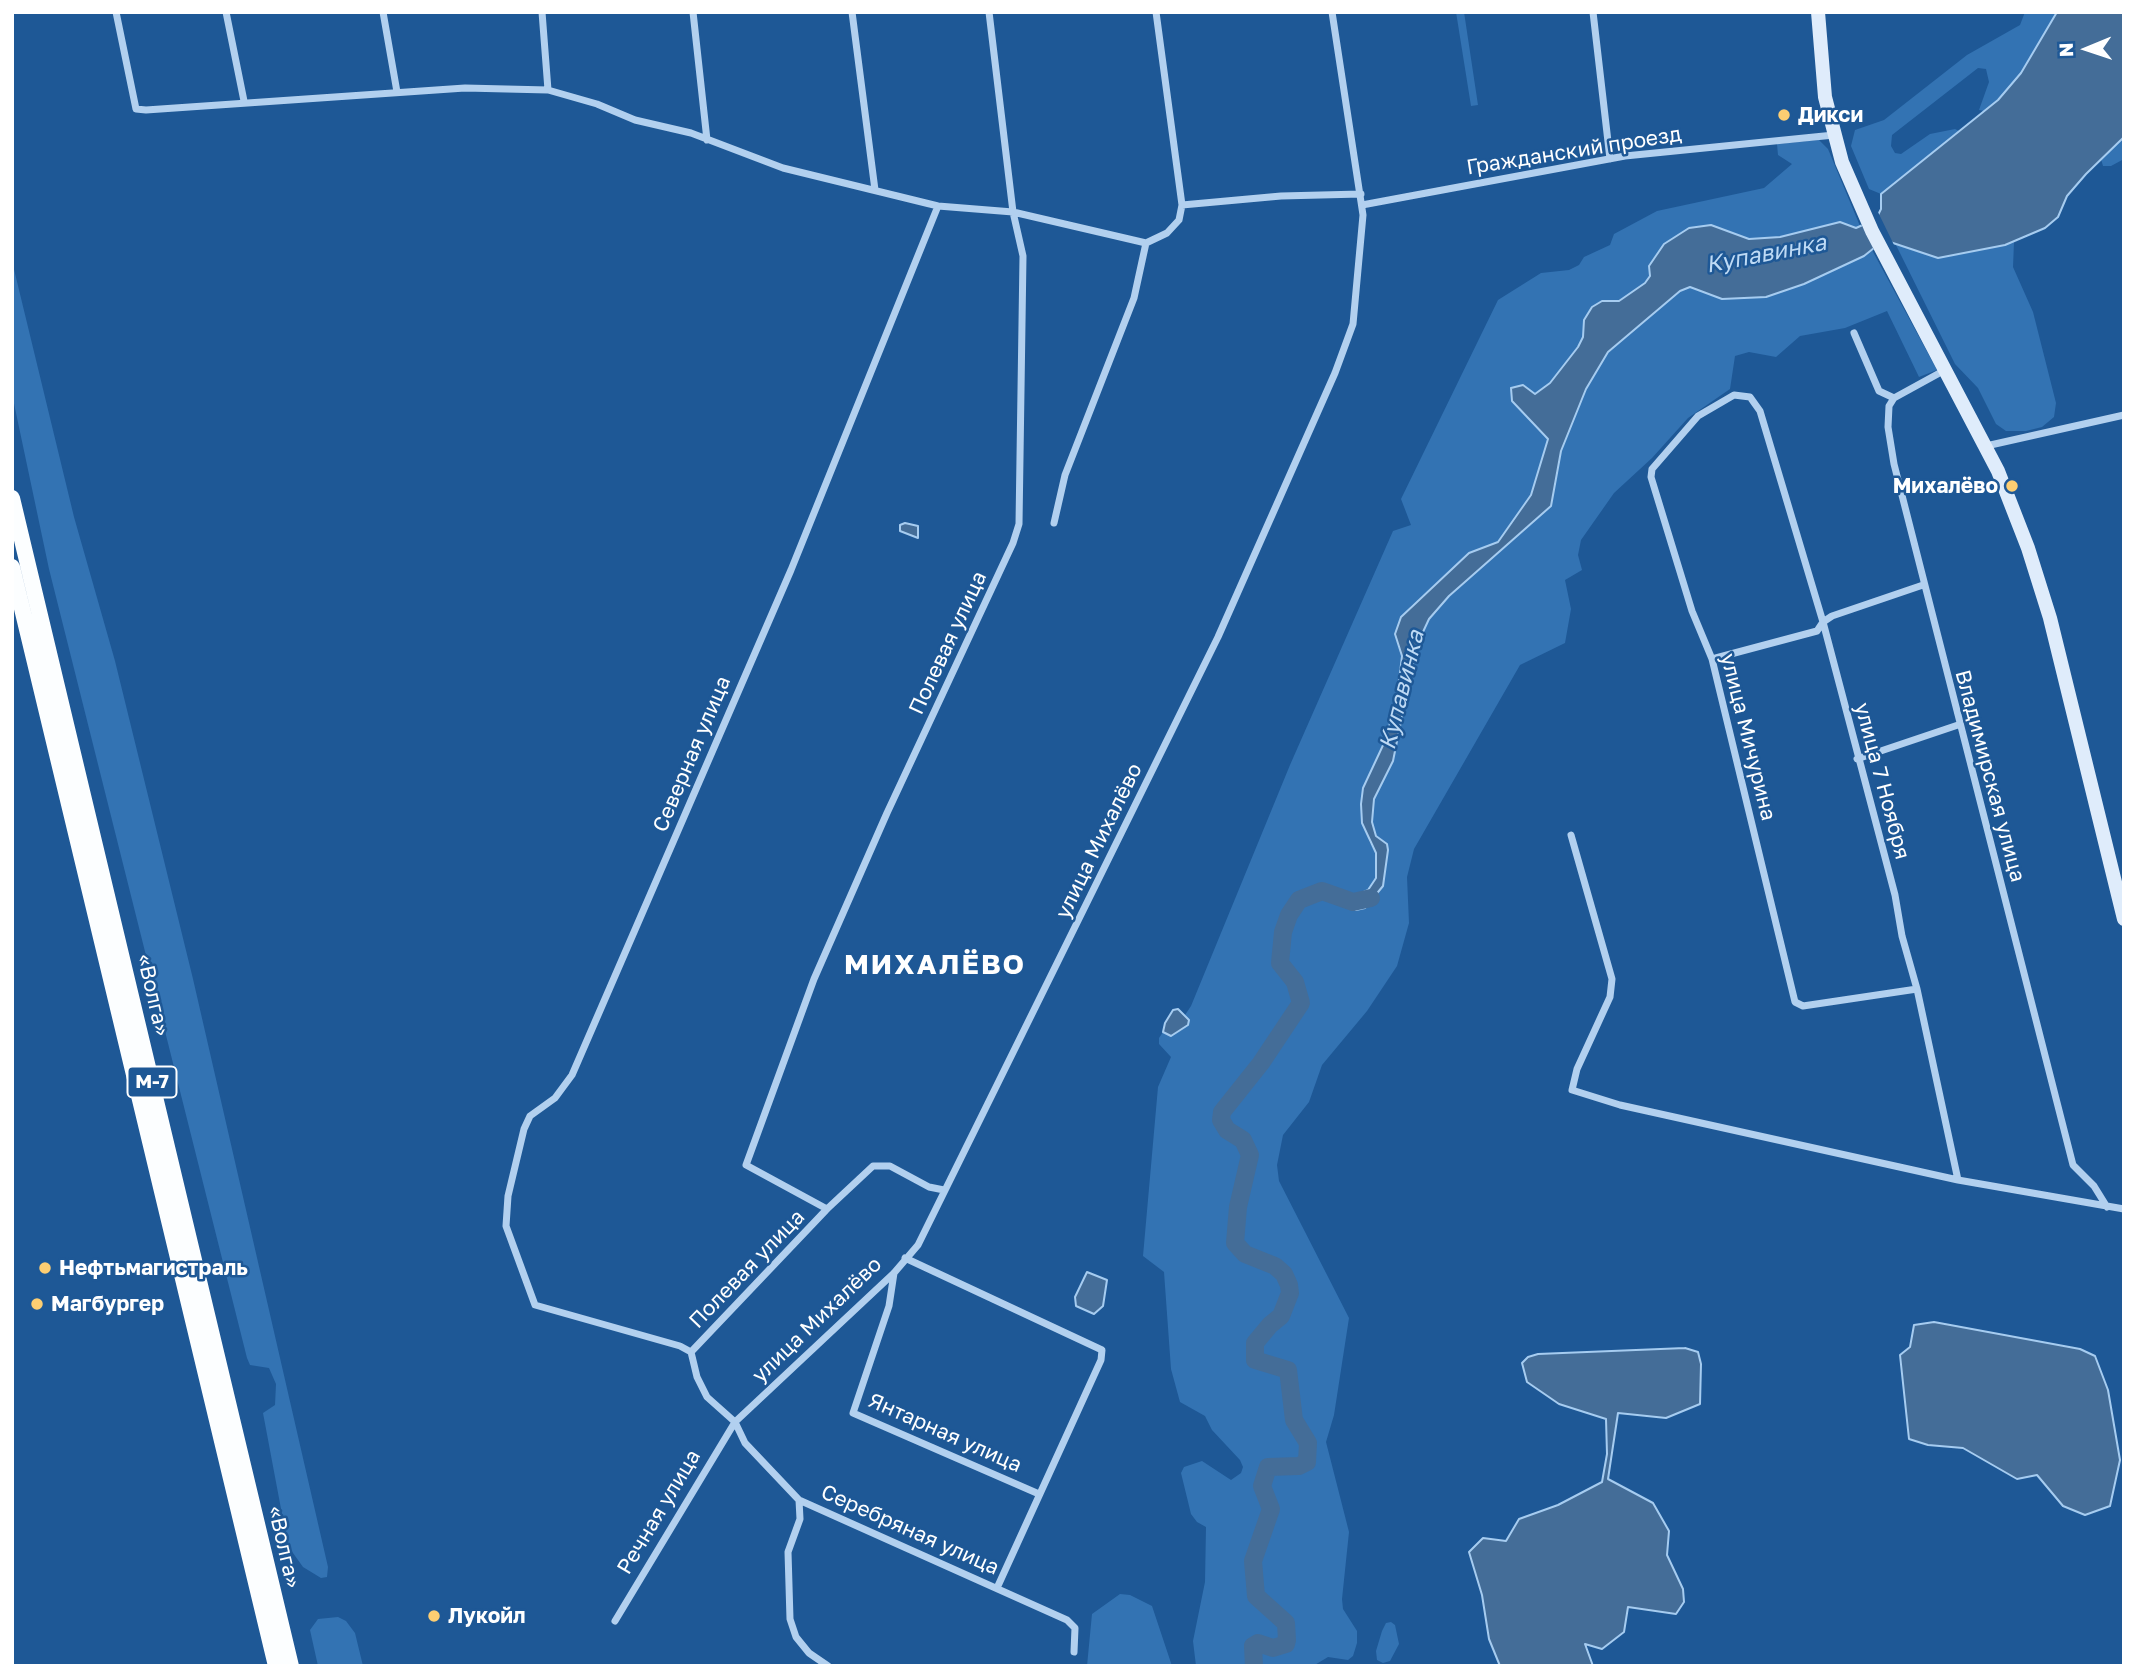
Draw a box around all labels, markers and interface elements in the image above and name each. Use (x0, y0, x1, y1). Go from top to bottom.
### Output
north arrow (2052, 14, 2122, 84)
text: N (2054, 42, 2077, 57)
place label: Дикси (1798, 102, 1863, 128)
marker: Дикси (1776, 107, 1792, 123)
street label: Гражданский проезд (1465, 122, 1683, 180)
water label: Купавинка (1704, 229, 1828, 279)
place label: Михалёво (1893, 473, 1998, 499)
marker: Михалёво (2004, 478, 2020, 494)
street label: Полевая улица (904, 567, 992, 719)
water label: Купавинка (1374, 628, 1430, 752)
street label: улица Мичурина (1715, 651, 1781, 823)
street label: Владимирская улица (1950, 667, 2030, 885)
street label: Северная улица (648, 672, 736, 836)
street label: улица 7 Ноября (1849, 700, 1915, 862)
street label: улица Михалёво (1050, 759, 1148, 923)
district label: МИХАЛЁВО (845, 948, 1025, 982)
street label: «Волга» (131, 952, 175, 1038)
road number: М-7 (128, 1066, 176, 1098)
street label: Полевая улица (684, 1204, 810, 1334)
street label: улица Михалёво (747, 1252, 887, 1388)
place label: Нефтьмагистраль (59, 1255, 248, 1281)
marker: Нефтьмагистраль (37, 1260, 53, 1276)
place label: Магбургер (51, 1291, 164, 1317)
marker: Магбургер (29, 1296, 45, 1312)
street label: Янтарная улица (864, 1388, 1026, 1478)
street label: Речная улица (612, 1445, 706, 1579)
street label: Серебряная улица (817, 1479, 1003, 1581)
street label: «Волга» (262, 1504, 306, 1590)
place label: Лукойл (448, 1603, 526, 1629)
marker: Лукойл (426, 1608, 442, 1624)

